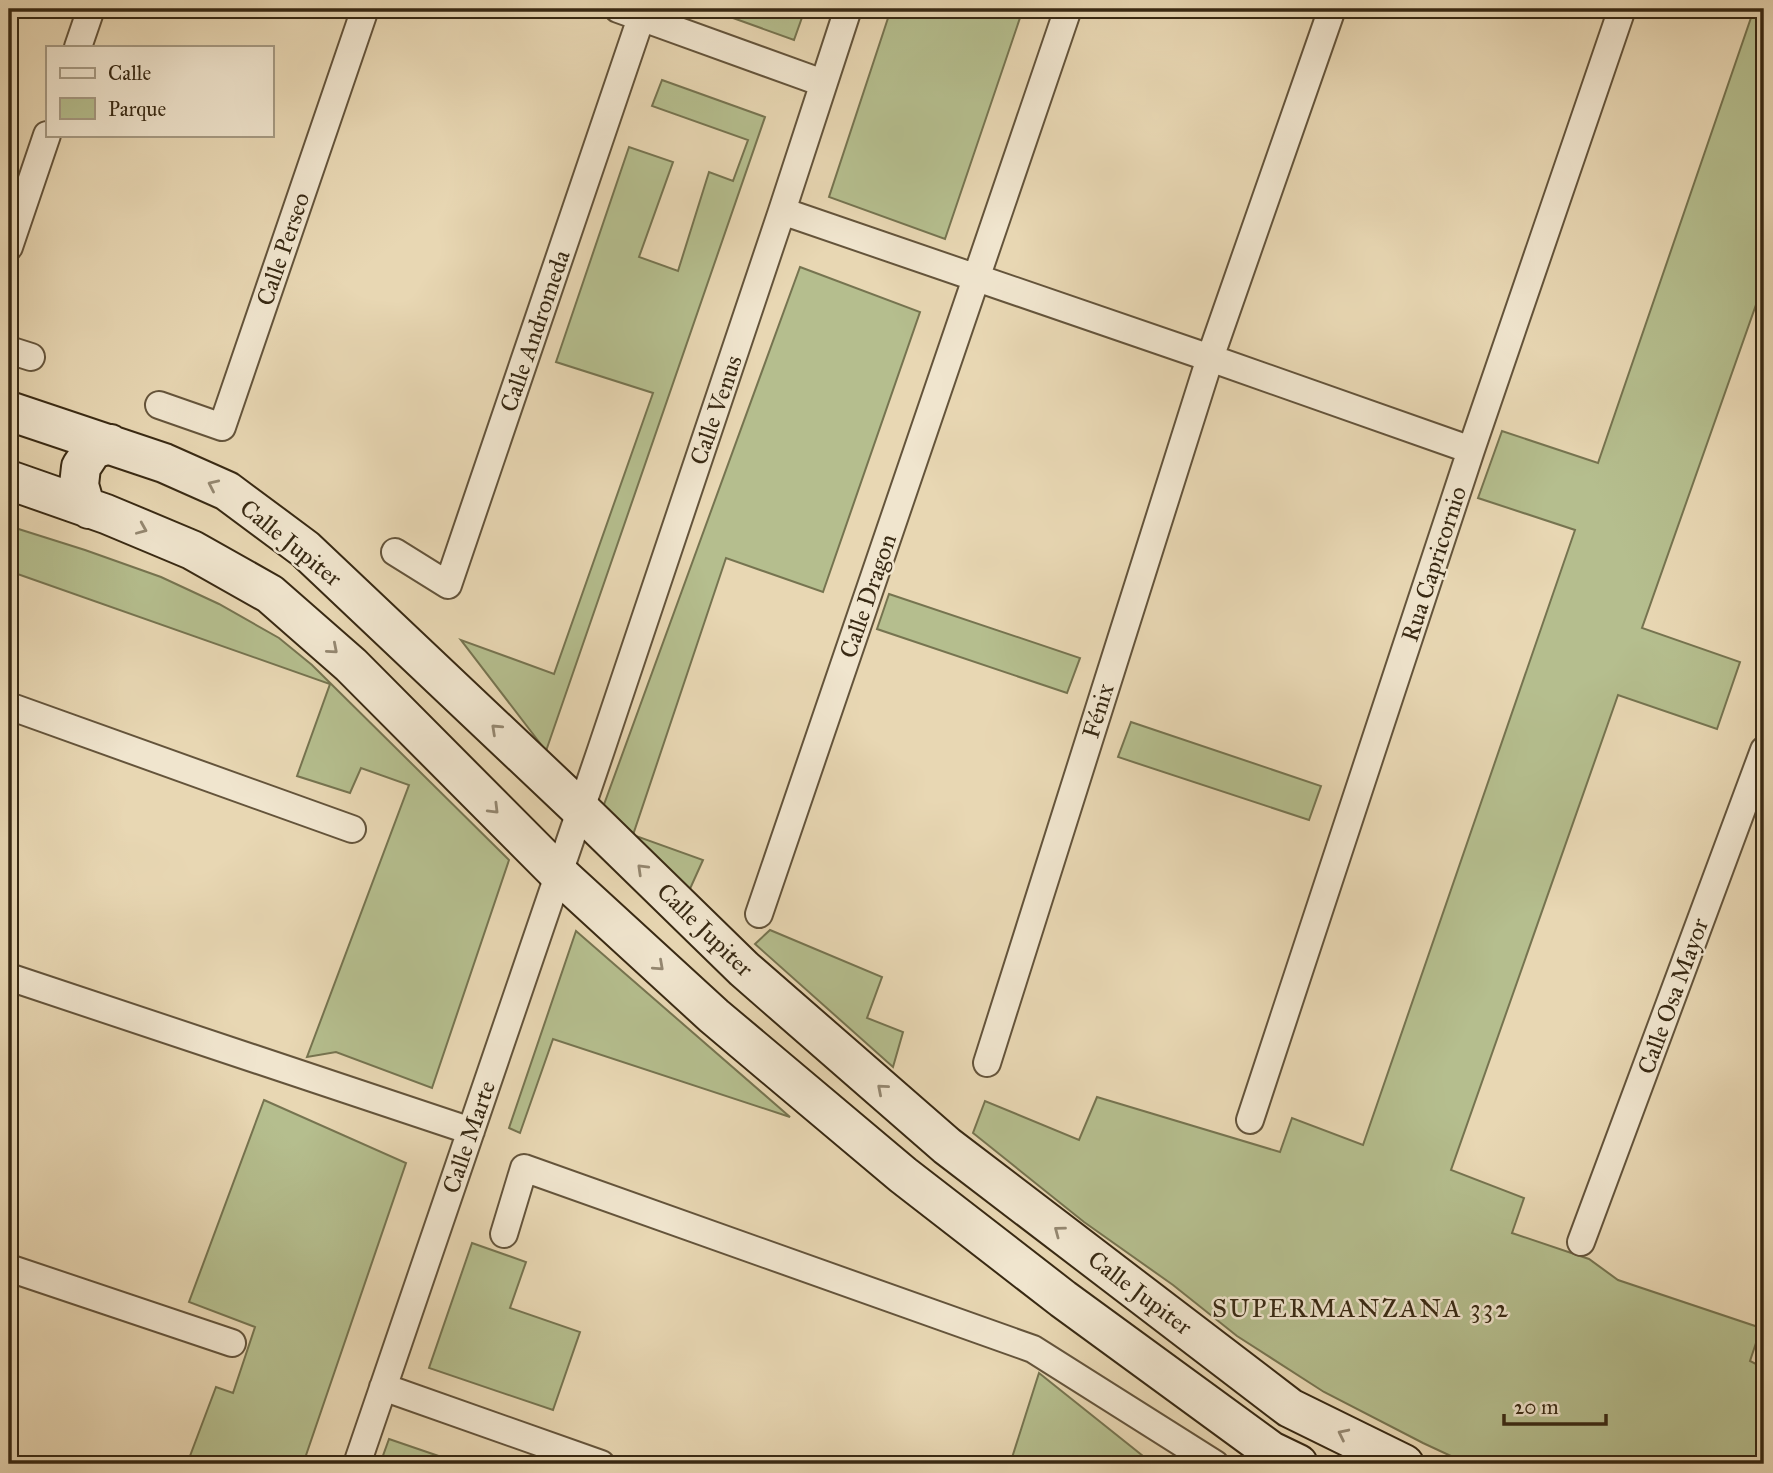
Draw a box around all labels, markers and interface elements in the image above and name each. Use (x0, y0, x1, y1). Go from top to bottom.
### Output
legend (46, 46, 273, 136)
text: Calle (108, 60, 151, 86)
text: Parque (108, 96, 167, 122)
street label: Calle Perseo (250, 188, 316, 310)
street label: Calle Andromeda (493, 245, 577, 416)
street label: Calle Venus (683, 351, 749, 469)
one-way arrow (208, 479, 220, 493)
street label: Rua Capricornio (1395, 482, 1473, 646)
street label: Calle Jupiter (234, 493, 348, 593)
one-way arrow (135, 521, 147, 535)
street label: Calle Dragon (833, 530, 903, 662)
one-way arrow (325, 641, 338, 653)
street label: Fénix (1076, 680, 1121, 742)
one-way arrow (491, 725, 504, 738)
one-way arrow (486, 801, 499, 814)
one-way arrow (637, 865, 650, 878)
street label: Calle Jupiter (651, 877, 759, 983)
street label: Calle Osa Mayor (1631, 914, 1715, 1078)
one-way arrow (651, 958, 664, 970)
street label: Calle Marte (436, 1077, 502, 1197)
one-way arrow (877, 1085, 890, 1097)
one-way arrow (1054, 1227, 1067, 1239)
street label: Calle Jupiter (1082, 1244, 1198, 1342)
district label: SUPERMANZANA 332 (1212, 1292, 1510, 1324)
scale bar (1504, 1382, 1605, 1426)
text: 20 m (1514, 1394, 1559, 1420)
one-way arrow (1338, 1428, 1350, 1442)

